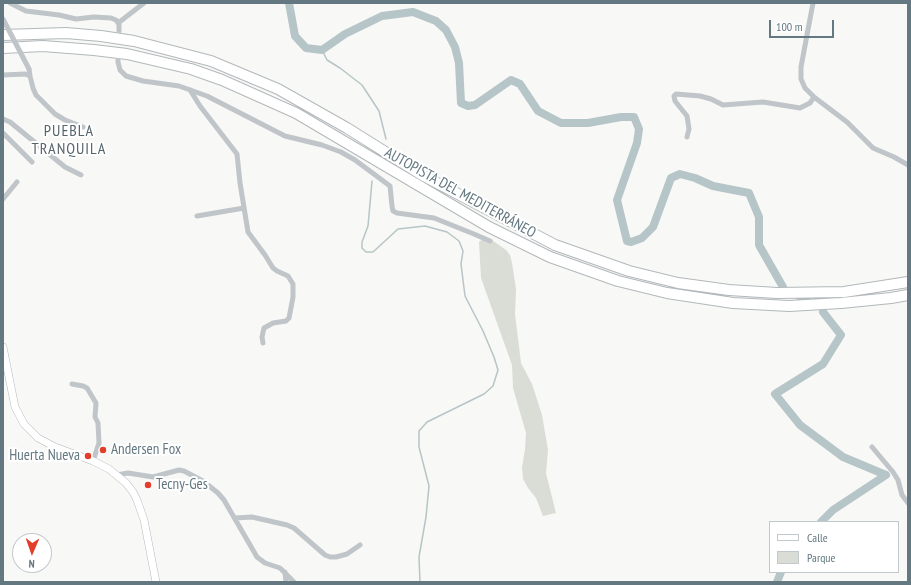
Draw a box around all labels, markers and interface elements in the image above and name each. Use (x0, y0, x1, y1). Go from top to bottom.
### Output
scale bar (771, 12, 836, 38)
text: 100 m (776, 19, 803, 34)
district label: PUEBLA TRANQUILA (32, 121, 106, 159)
street label: AUTOPISTA DEL MEDITERRÁNEO (381, 144, 539, 242)
place label: Andersen Fox (111, 441, 181, 459)
marker: Andersen Fox (98, 445, 108, 455)
place label: Huerta Nueva (9, 447, 80, 465)
marker: Huerta Nueva (83, 451, 93, 461)
place label: Tecny-Ges (156, 476, 208, 494)
marker: Tecny-Ges (143, 480, 153, 490)
legend (769, 521, 899, 573)
text: Calle (807, 530, 828, 545)
north arrow (12, 533, 52, 573)
text: Parque (807, 550, 836, 565)
text: N (28, 557, 35, 571)

